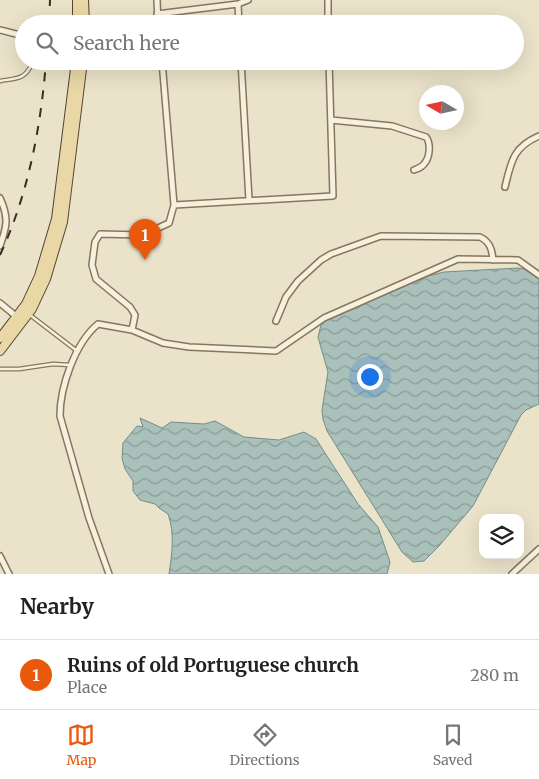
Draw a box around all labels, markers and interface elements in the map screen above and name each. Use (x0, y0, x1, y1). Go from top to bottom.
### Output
search box (15, 15, 524, 70)
icon: search (33, 29, 61, 57)
text: Search here (73, 31, 180, 55)
north arrow (419, 85, 464, 130)
pin: 1 (129, 219, 161, 260)
your location (357, 364, 383, 390)
map controls (479, 514, 524, 559)
button: layers (479, 514, 524, 559)
text: Nearby (20, 593, 94, 620)
text: Ruins of old Portuguese church (67, 653, 359, 677)
text: 1 (32, 665, 40, 685)
text: 280 m (470, 665, 519, 685)
text: Place (67, 677, 107, 697)
tab: Map (67, 721, 96, 769)
tab: Directions (230, 721, 300, 769)
tab: Saved (433, 721, 472, 769)

